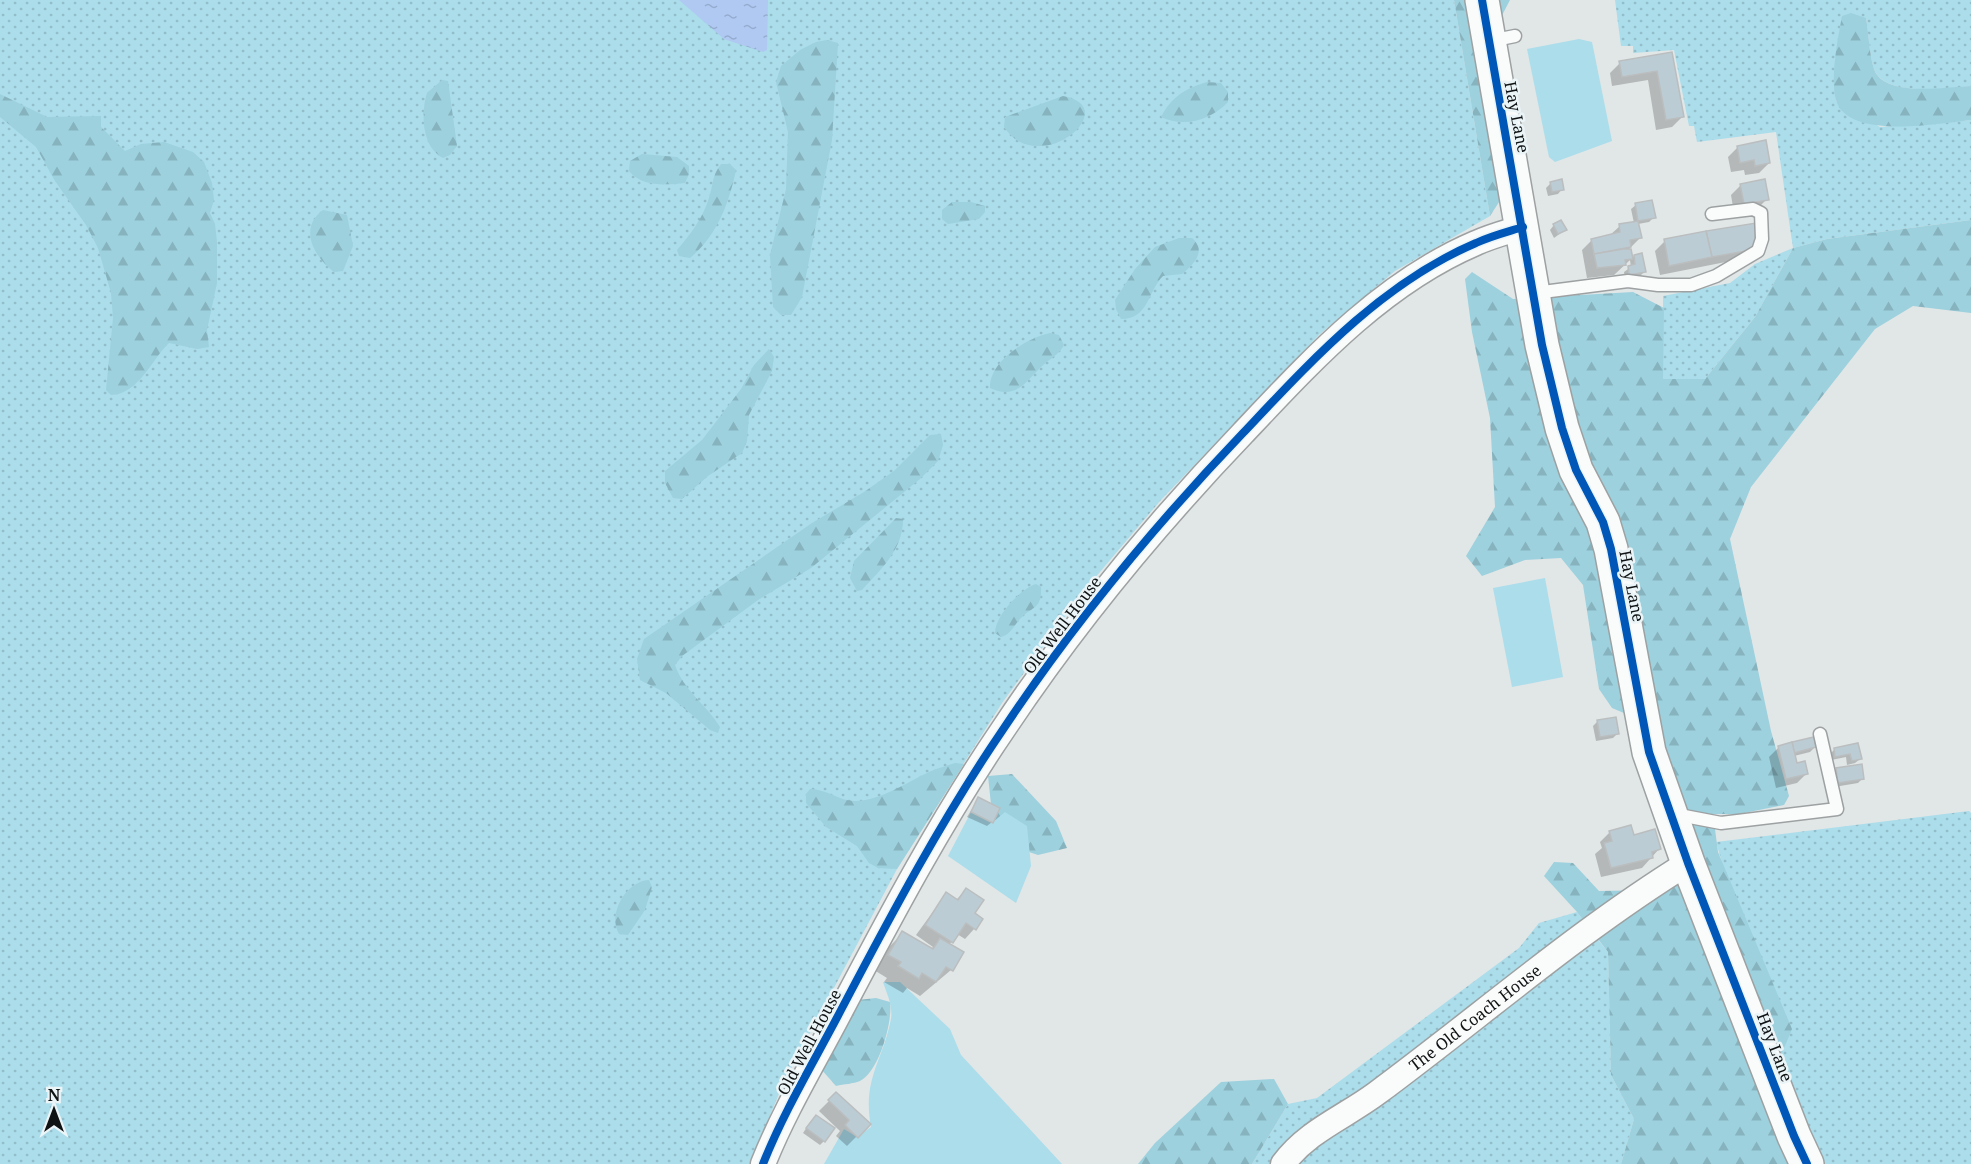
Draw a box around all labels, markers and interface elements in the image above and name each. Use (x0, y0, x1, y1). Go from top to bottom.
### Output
street label: Hay Lane (1499, 79, 1535, 155)
street label: Hay Lane (1614, 548, 1650, 624)
street label: Old Well House (1018, 572, 1106, 678)
street label: The Old Coach House (1404, 959, 1545, 1076)
street label: Old Well House (772, 985, 846, 1099)
street label: Hay Lane (1752, 1009, 1798, 1085)
north arrow (24, 1080, 84, 1140)
text: N (48, 1084, 61, 1106)

